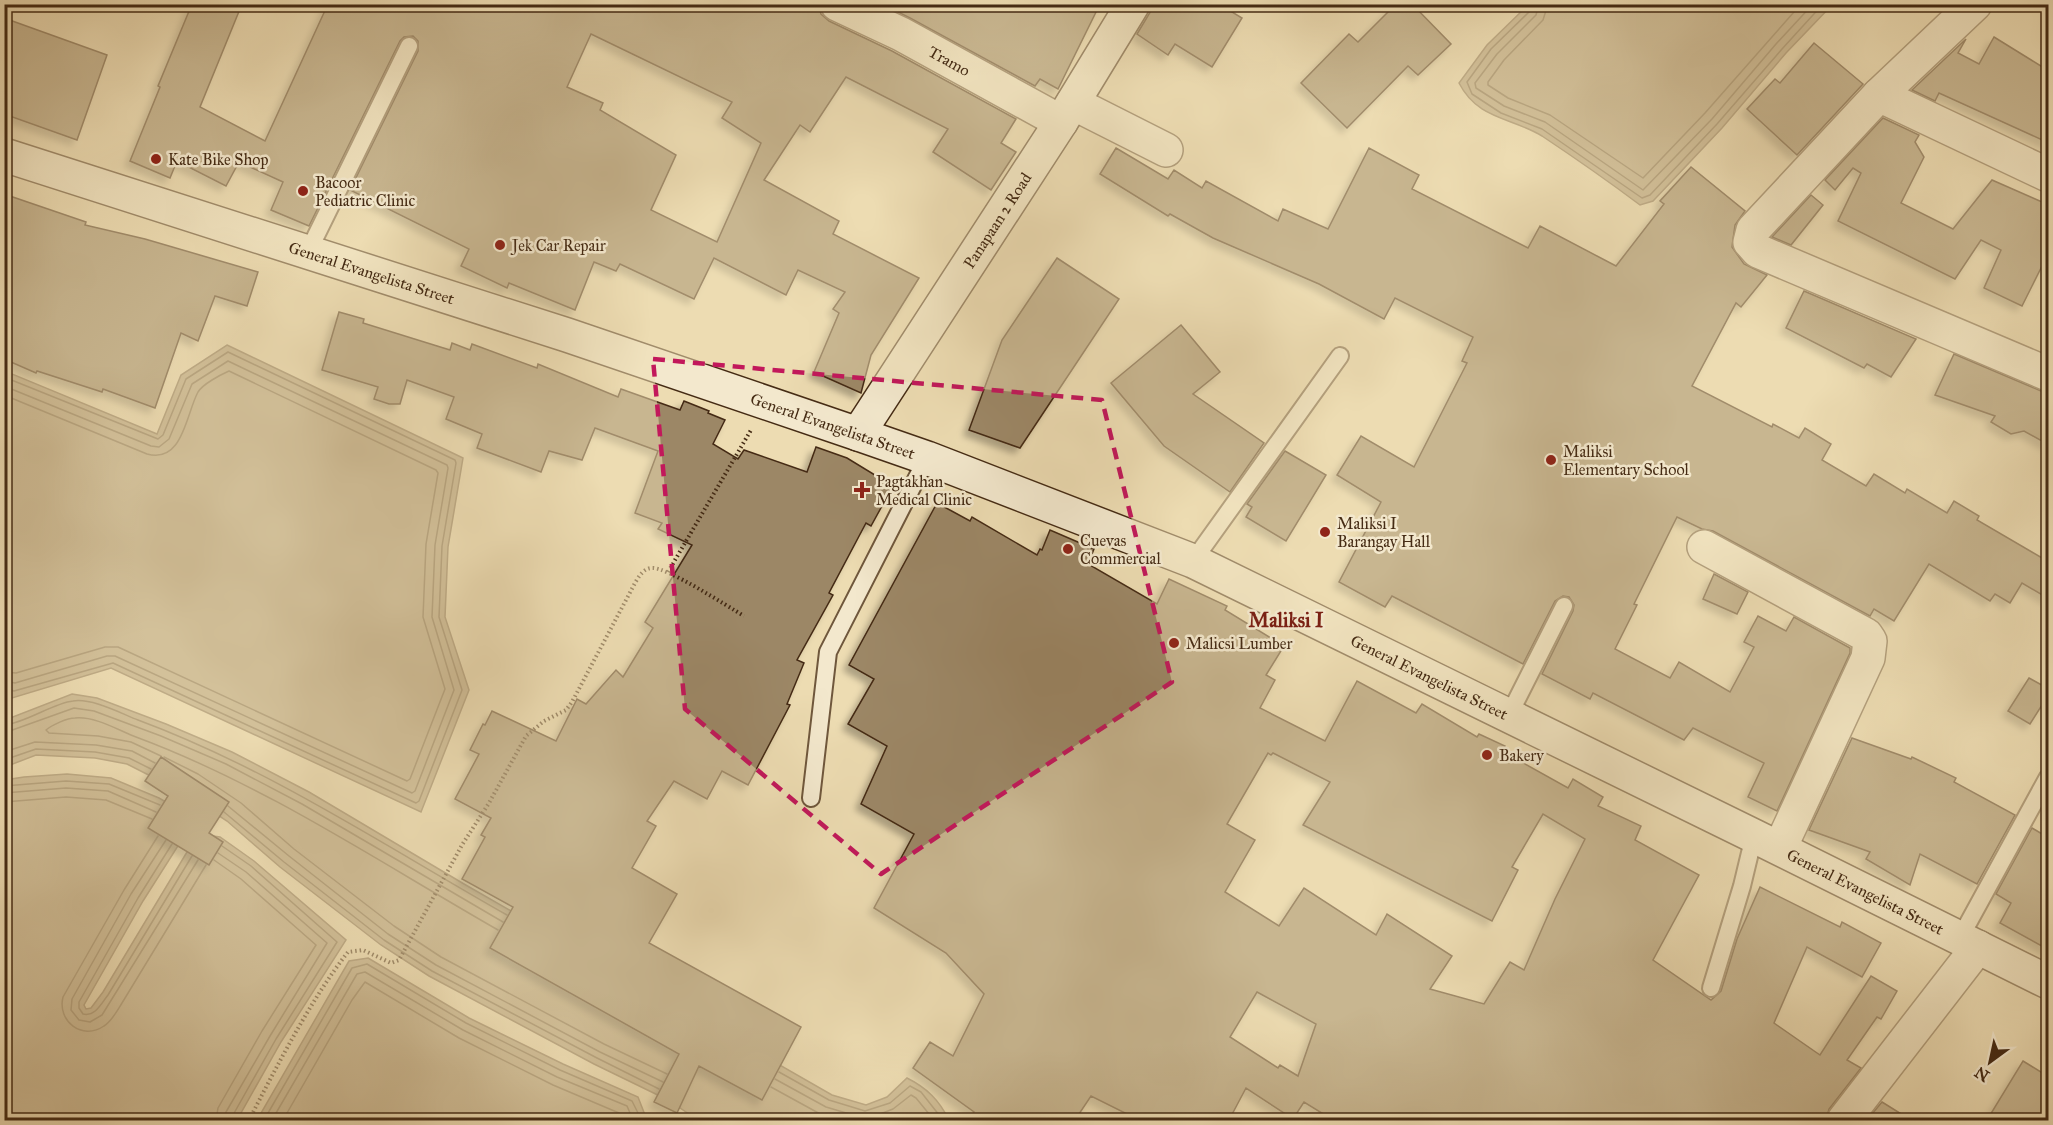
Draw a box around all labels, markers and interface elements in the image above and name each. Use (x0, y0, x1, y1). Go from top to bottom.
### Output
street label: Tramo (925, 42, 974, 80)
place label: Kate Bike Shop (168, 150, 268, 169)
marker: Kate Bike Shop (149, 152, 163, 166)
street label: Panapaan 2 Road (959, 169, 1035, 272)
place label: Bacoor Pediatric Clinic (315, 173, 415, 210)
marker: Bacoor Pediatric Clinic (296, 184, 310, 198)
place label: Jek Car Repair (510, 236, 606, 256)
street label: General Evangelista Street (286, 237, 457, 308)
marker: Jek Car Repair (493, 238, 507, 252)
street label: General Evangelista Street (748, 389, 918, 463)
place label: Maliksi Elementary School (1563, 442, 1689, 479)
marker: Maliksi Elementary School (1544, 453, 1558, 467)
place label: Pagtakhan Medical Clinic (876, 472, 972, 509)
marker: Pagtakhan Medical Clinic (853, 481, 871, 499)
place label: Maliksi I Barangay Hall (1337, 514, 1431, 552)
marker: Maliksi I Barangay Hall (1318, 525, 1332, 539)
place label: Cuevas Commercial (1080, 531, 1161, 568)
marker: Cuevas Commercial (1061, 542, 1075, 556)
district label: Maliksi I (1249, 608, 1324, 632)
street label: General Evangelista Street (1348, 630, 1511, 724)
place label: Malicsi Lumber (1186, 634, 1292, 653)
marker: Malicsi Lumber (1167, 636, 1181, 650)
place label: Bakery (1499, 746, 1544, 765)
marker: Bakery (1480, 748, 1494, 762)
street label: General Evangelista Street (1784, 844, 1947, 938)
north arrow (1960, 1032, 2020, 1092)
text: N (1971, 1062, 1993, 1086)

